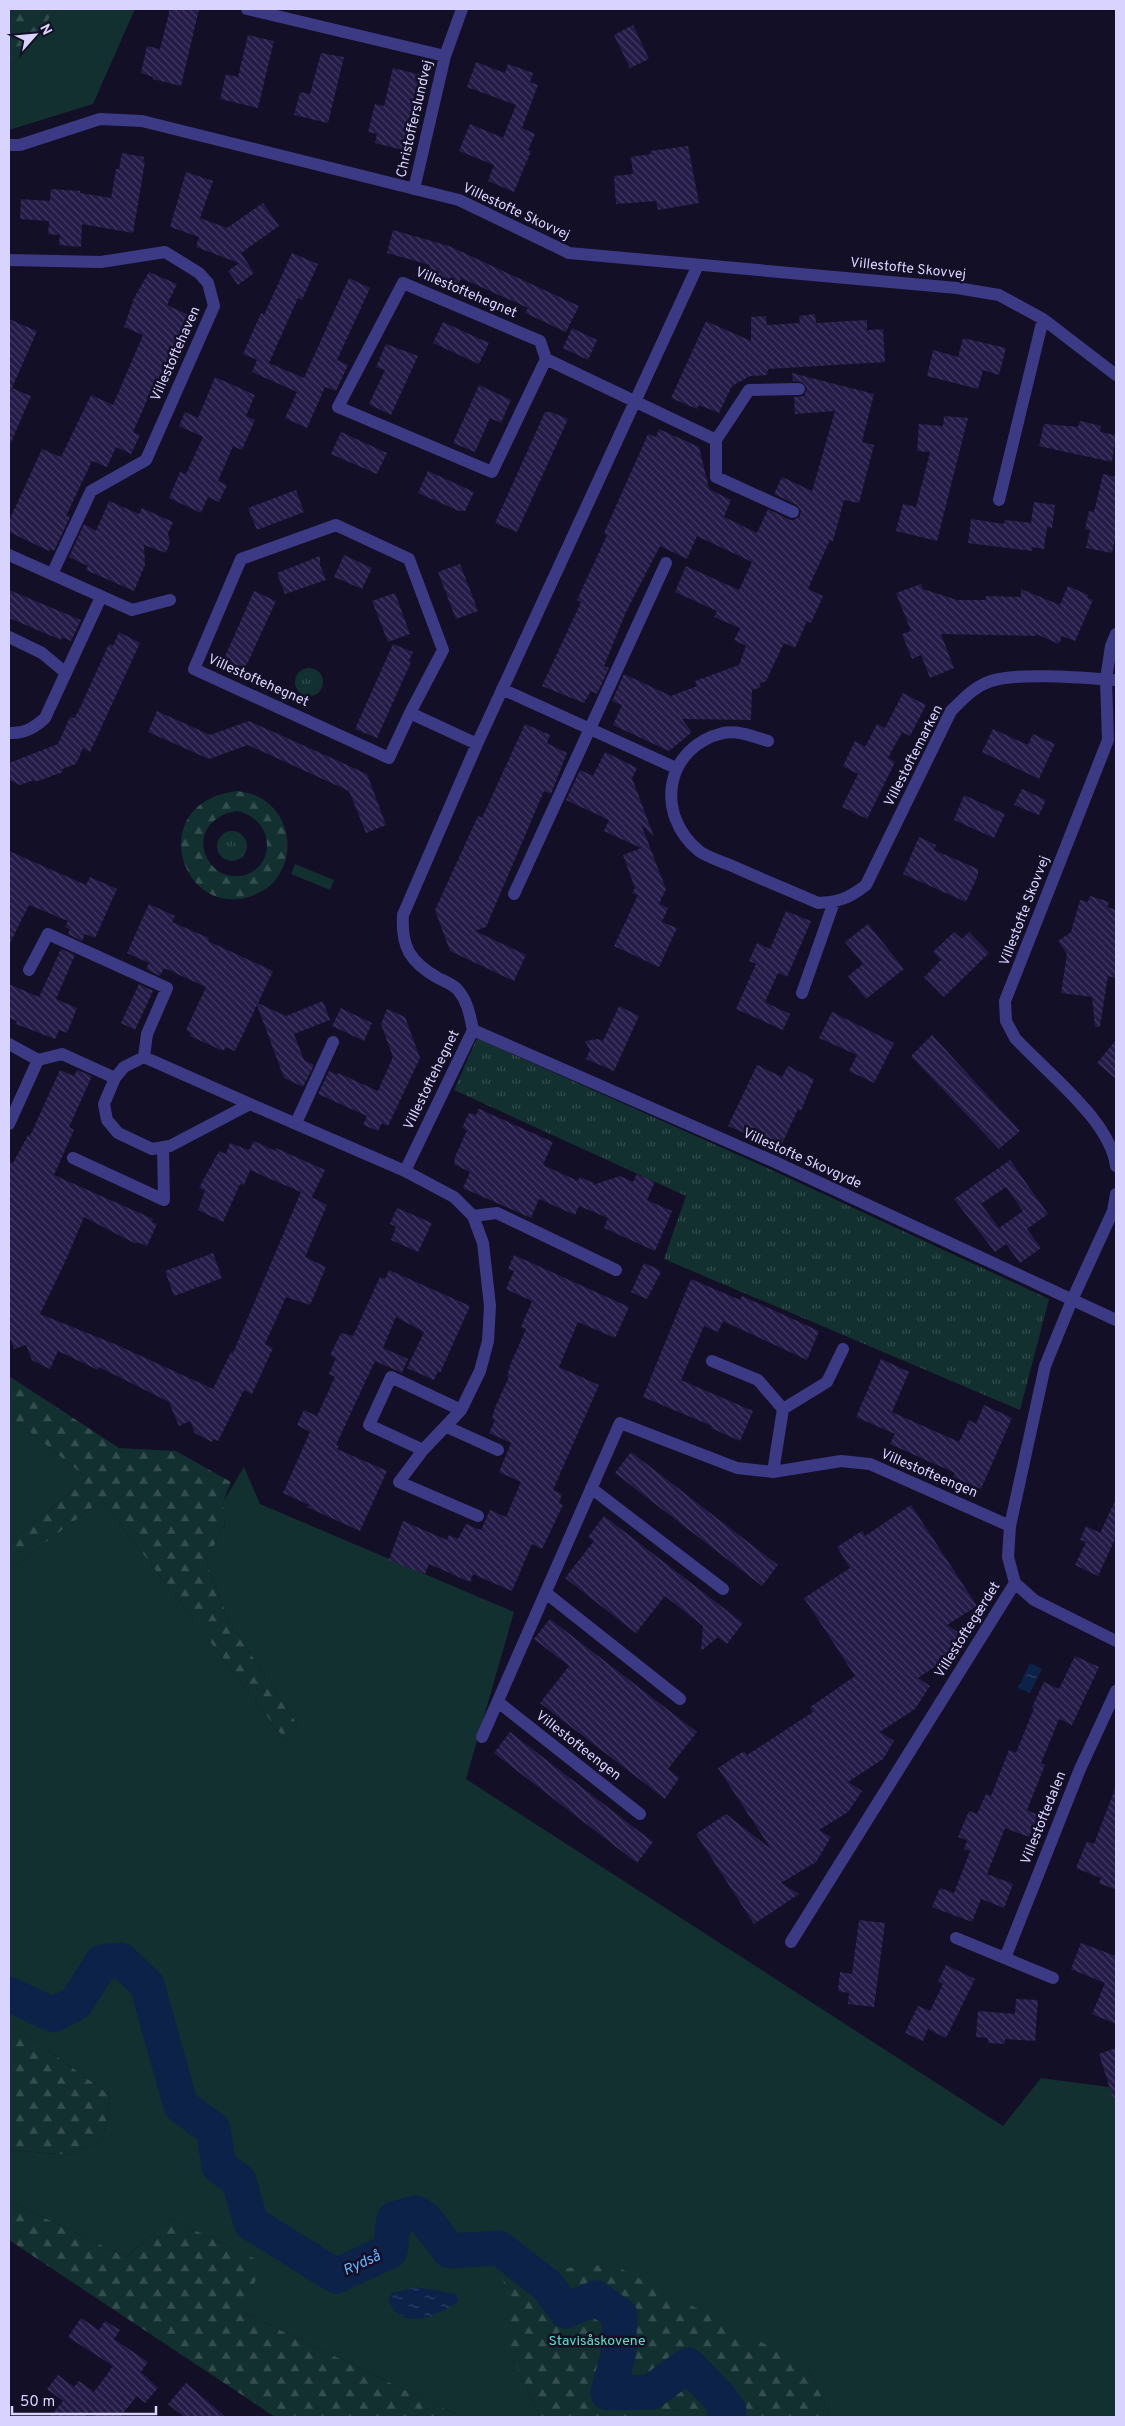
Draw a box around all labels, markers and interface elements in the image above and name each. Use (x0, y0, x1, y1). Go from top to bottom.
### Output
north arrow (10, 10, 60, 60)
text: N (35, 21, 55, 38)
street label: Christofferslundvej (393, 59, 437, 179)
street label: Villestofte Skovvej (460, 180, 572, 244)
street label: Villestofte Skovvej (849, 254, 967, 284)
street label: Villestoftehegnet (413, 264, 519, 322)
street label: Villestoftehaven (147, 304, 205, 404)
street label: Villestoftehegnet (205, 651, 311, 711)
street label: Villestoftemarken (881, 702, 947, 810)
street label: Villestofte Skovvej (996, 854, 1054, 968)
street label: Villestoftehegnet (401, 1027, 463, 1133)
street label: Villestofte Skovgyde (740, 1125, 864, 1193)
street label: Villestofteengen (878, 1446, 980, 1502)
street label: Villestoftegærdet (932, 1579, 1004, 1681)
street label: Villestofteengen (532, 1707, 624, 1785)
street label: Villestoftedalen (1018, 1769, 1070, 1867)
water label: Rydså (340, 2247, 384, 2281)
park label: Stavisåskovene (549, 2333, 645, 2350)
scale bar (12, 2384, 156, 2416)
text: 50 m (20, 2393, 55, 2412)

